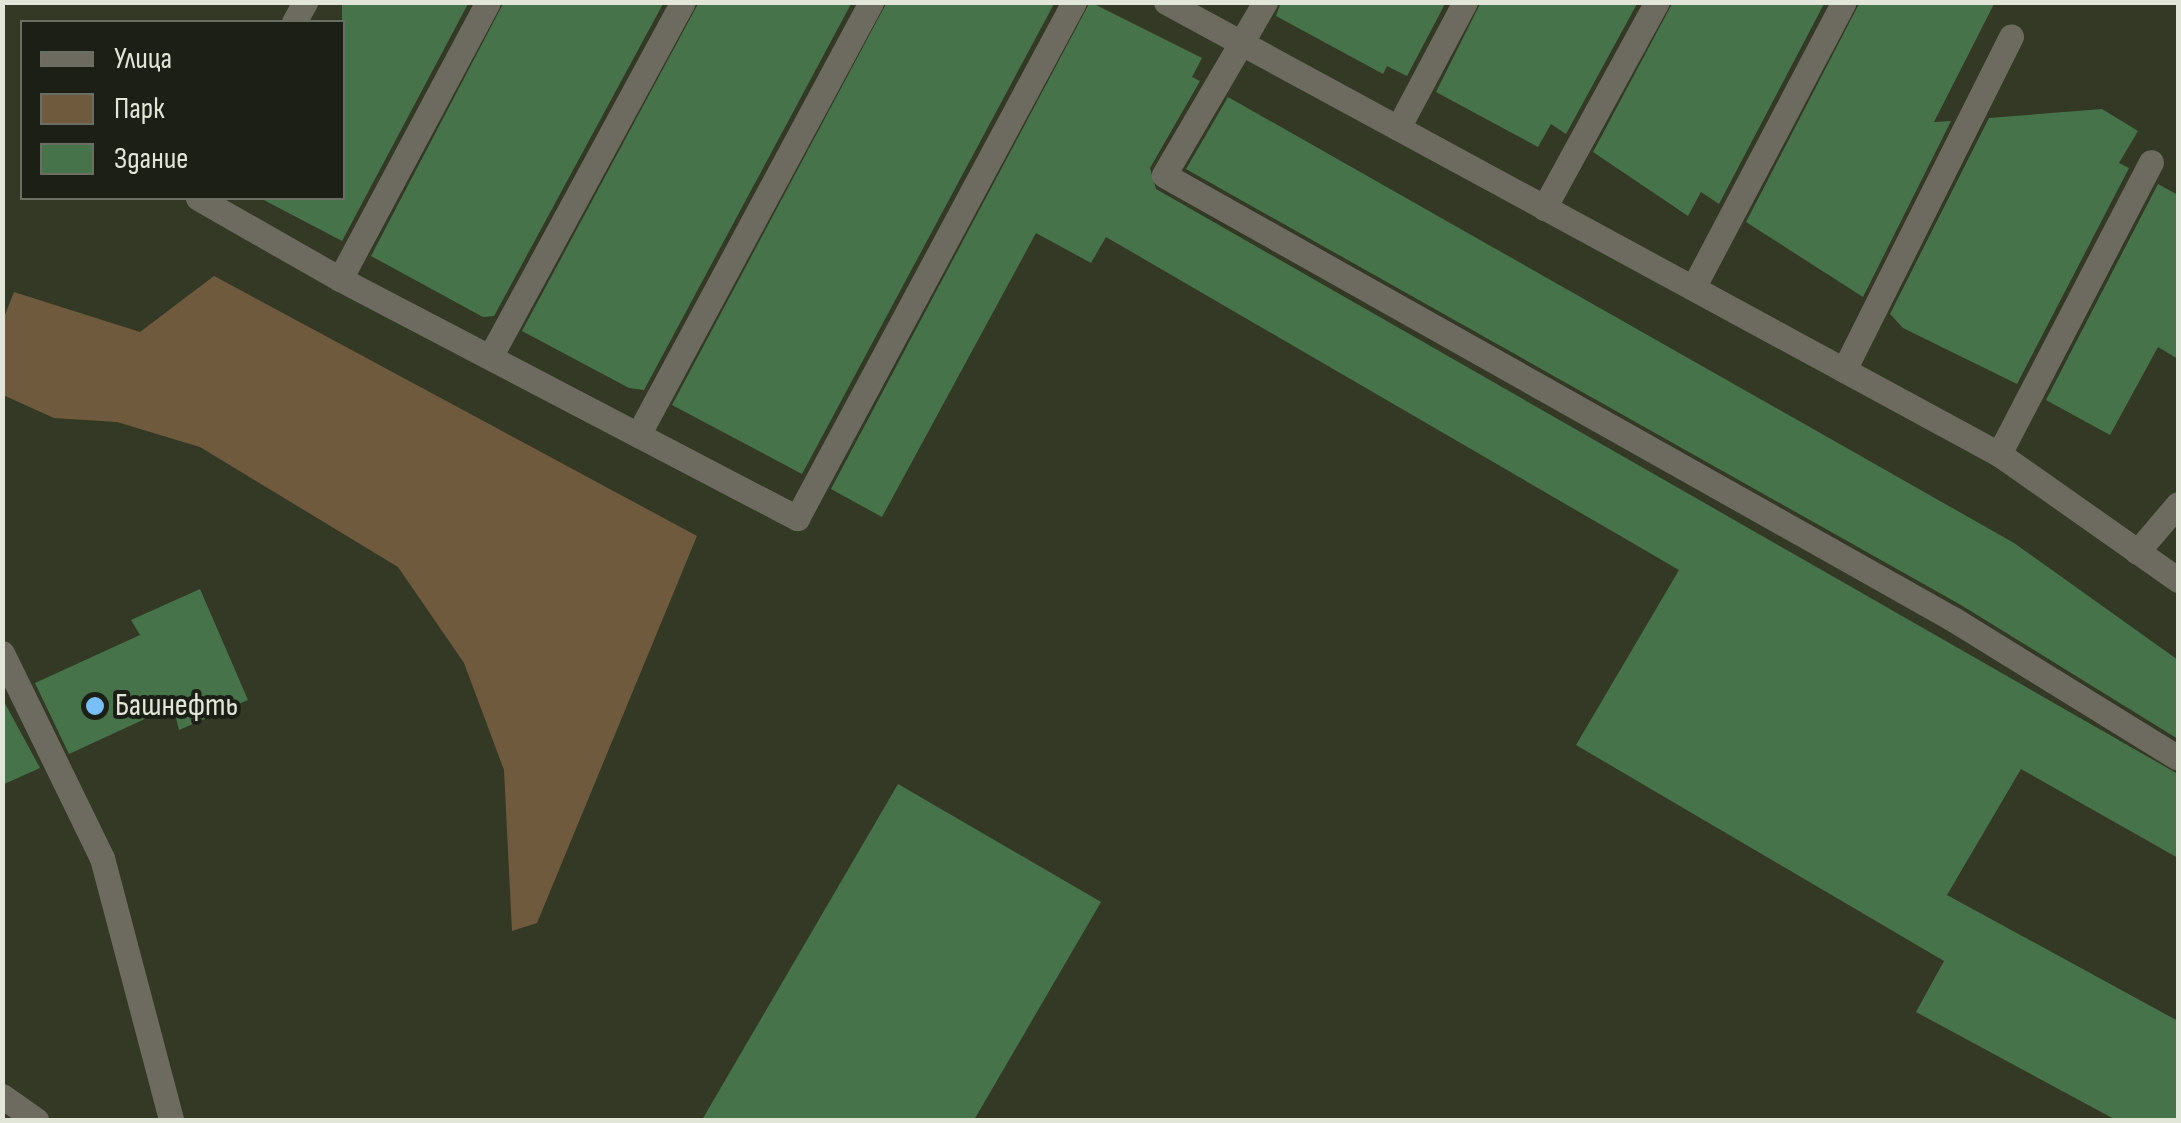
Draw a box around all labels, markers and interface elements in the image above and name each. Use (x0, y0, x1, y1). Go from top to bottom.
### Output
legend (20, 20, 345, 200)
text: Улица (114, 41, 172, 77)
text: Парк (114, 91, 165, 127)
text: Здание (114, 141, 188, 177)
place label: Башнефть (115, 687, 238, 725)
marker: Башнефть (84, 695, 106, 717)

